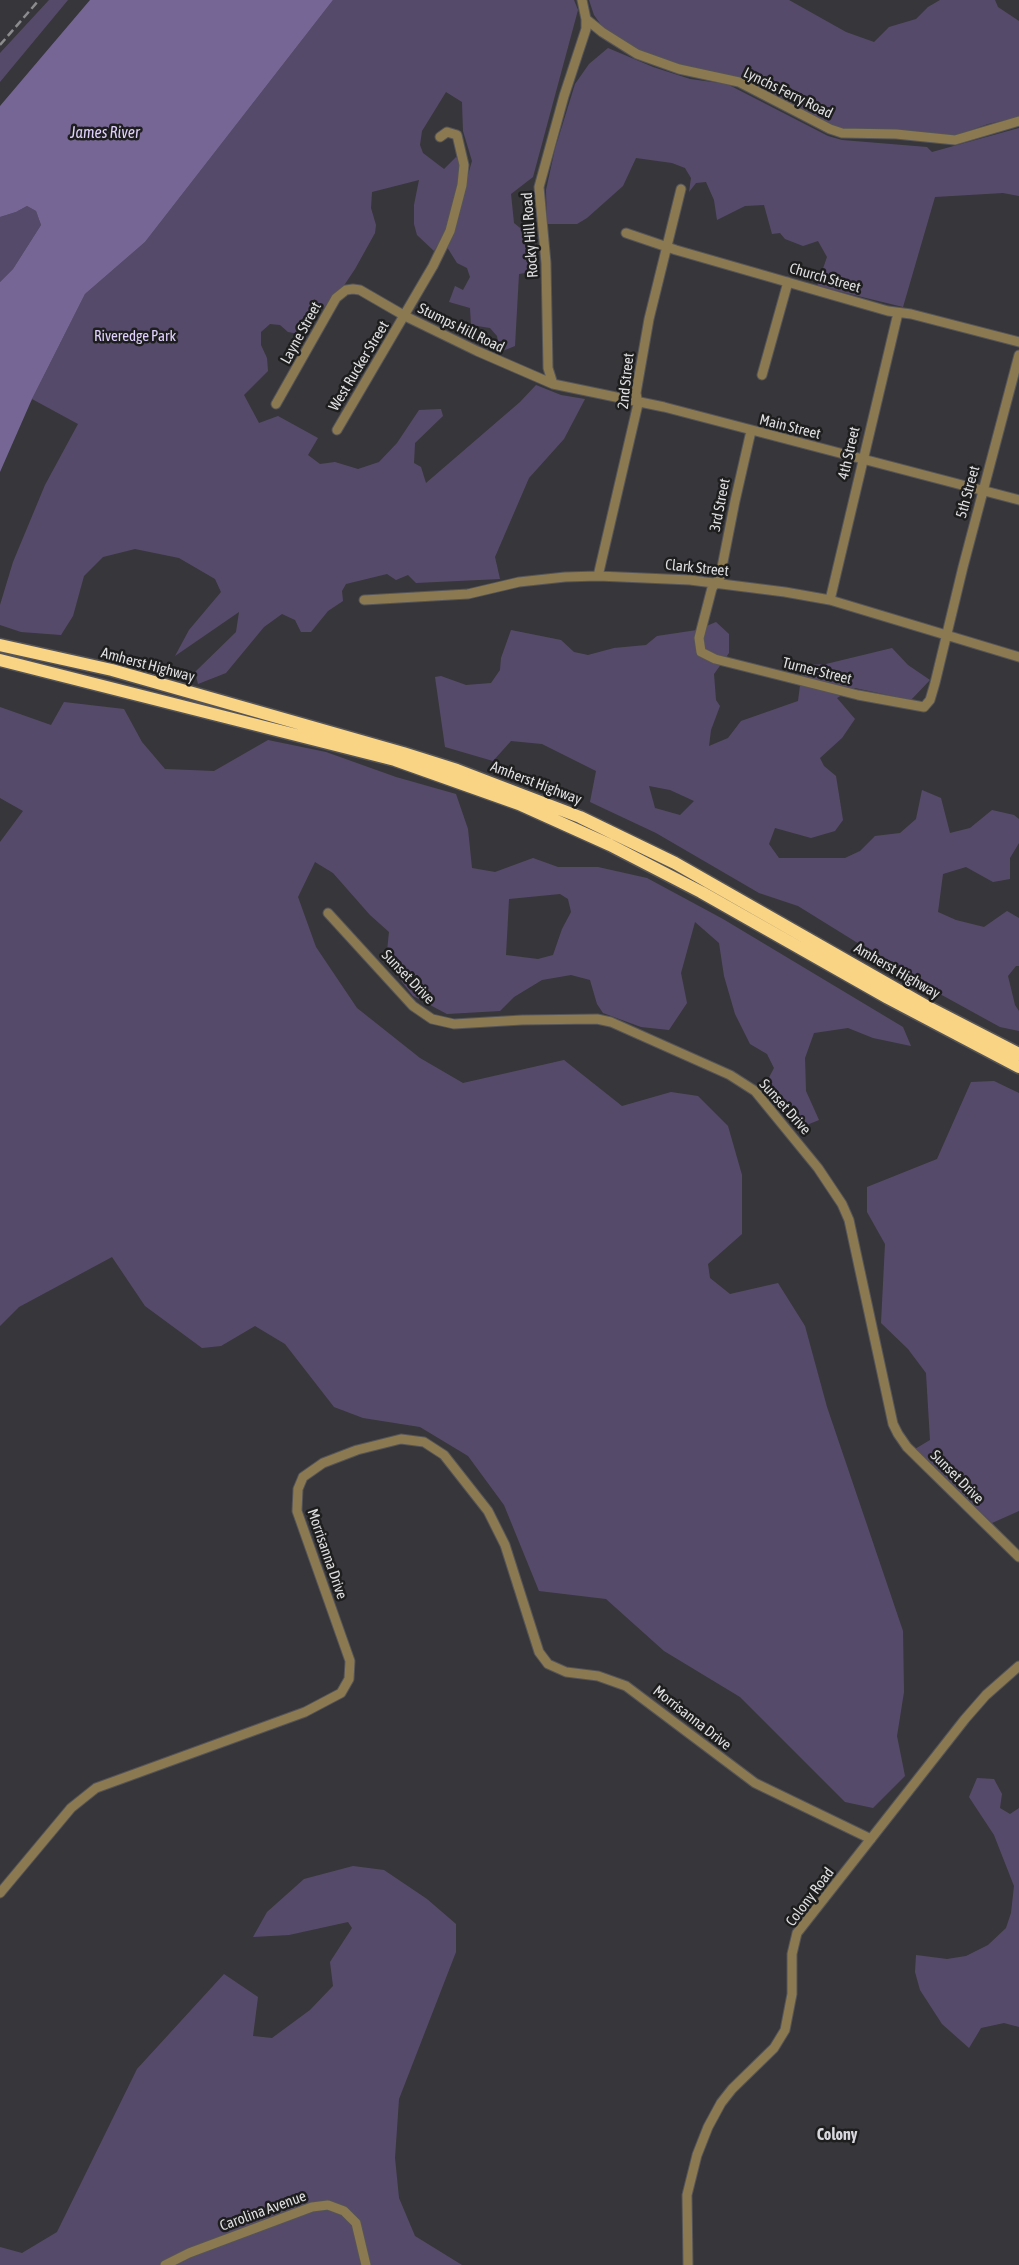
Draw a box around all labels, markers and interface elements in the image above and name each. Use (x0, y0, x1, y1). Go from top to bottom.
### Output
street label: Lynchs Ferry Road (740, 64, 836, 122)
water label: James River (70, 123, 140, 143)
street label: Rocky Hill Road (518, 192, 542, 278)
street label: Church Street (787, 259, 863, 297)
street label: Layne Street (277, 299, 325, 367)
street label: Stumps Hill Road (415, 299, 507, 357)
street label: West Rucker Street (325, 318, 393, 414)
park label: Riveredge Park (94, 327, 176, 345)
street label: 2nd Street (614, 352, 638, 410)
street label: Main Street (757, 411, 823, 443)
street label: 4th Street (834, 425, 864, 481)
street label: 5th Street (952, 464, 984, 520)
street label: 3rd Street (706, 477, 734, 533)
street label: Clark Street (664, 556, 730, 580)
street label: Amherst Highway (99, 644, 197, 686)
street label: Turner Street (780, 654, 854, 688)
street label: Amherst Highway (488, 757, 584, 809)
street label: Amherst Highway (851, 939, 943, 1003)
street label: Sunset Drive (378, 946, 438, 1008)
street label: Sunset Drive (755, 1076, 815, 1138)
street label: Sunset Drive (926, 1446, 988, 1508)
street label: Morrisanna Drive (303, 1506, 351, 1602)
street label: Morrisanna Drive (649, 1682, 735, 1754)
street label: Colony Road (782, 1864, 838, 1930)
district label: Colony (817, 2125, 857, 2145)
street label: Carolina Avenue (217, 2187, 309, 2235)

